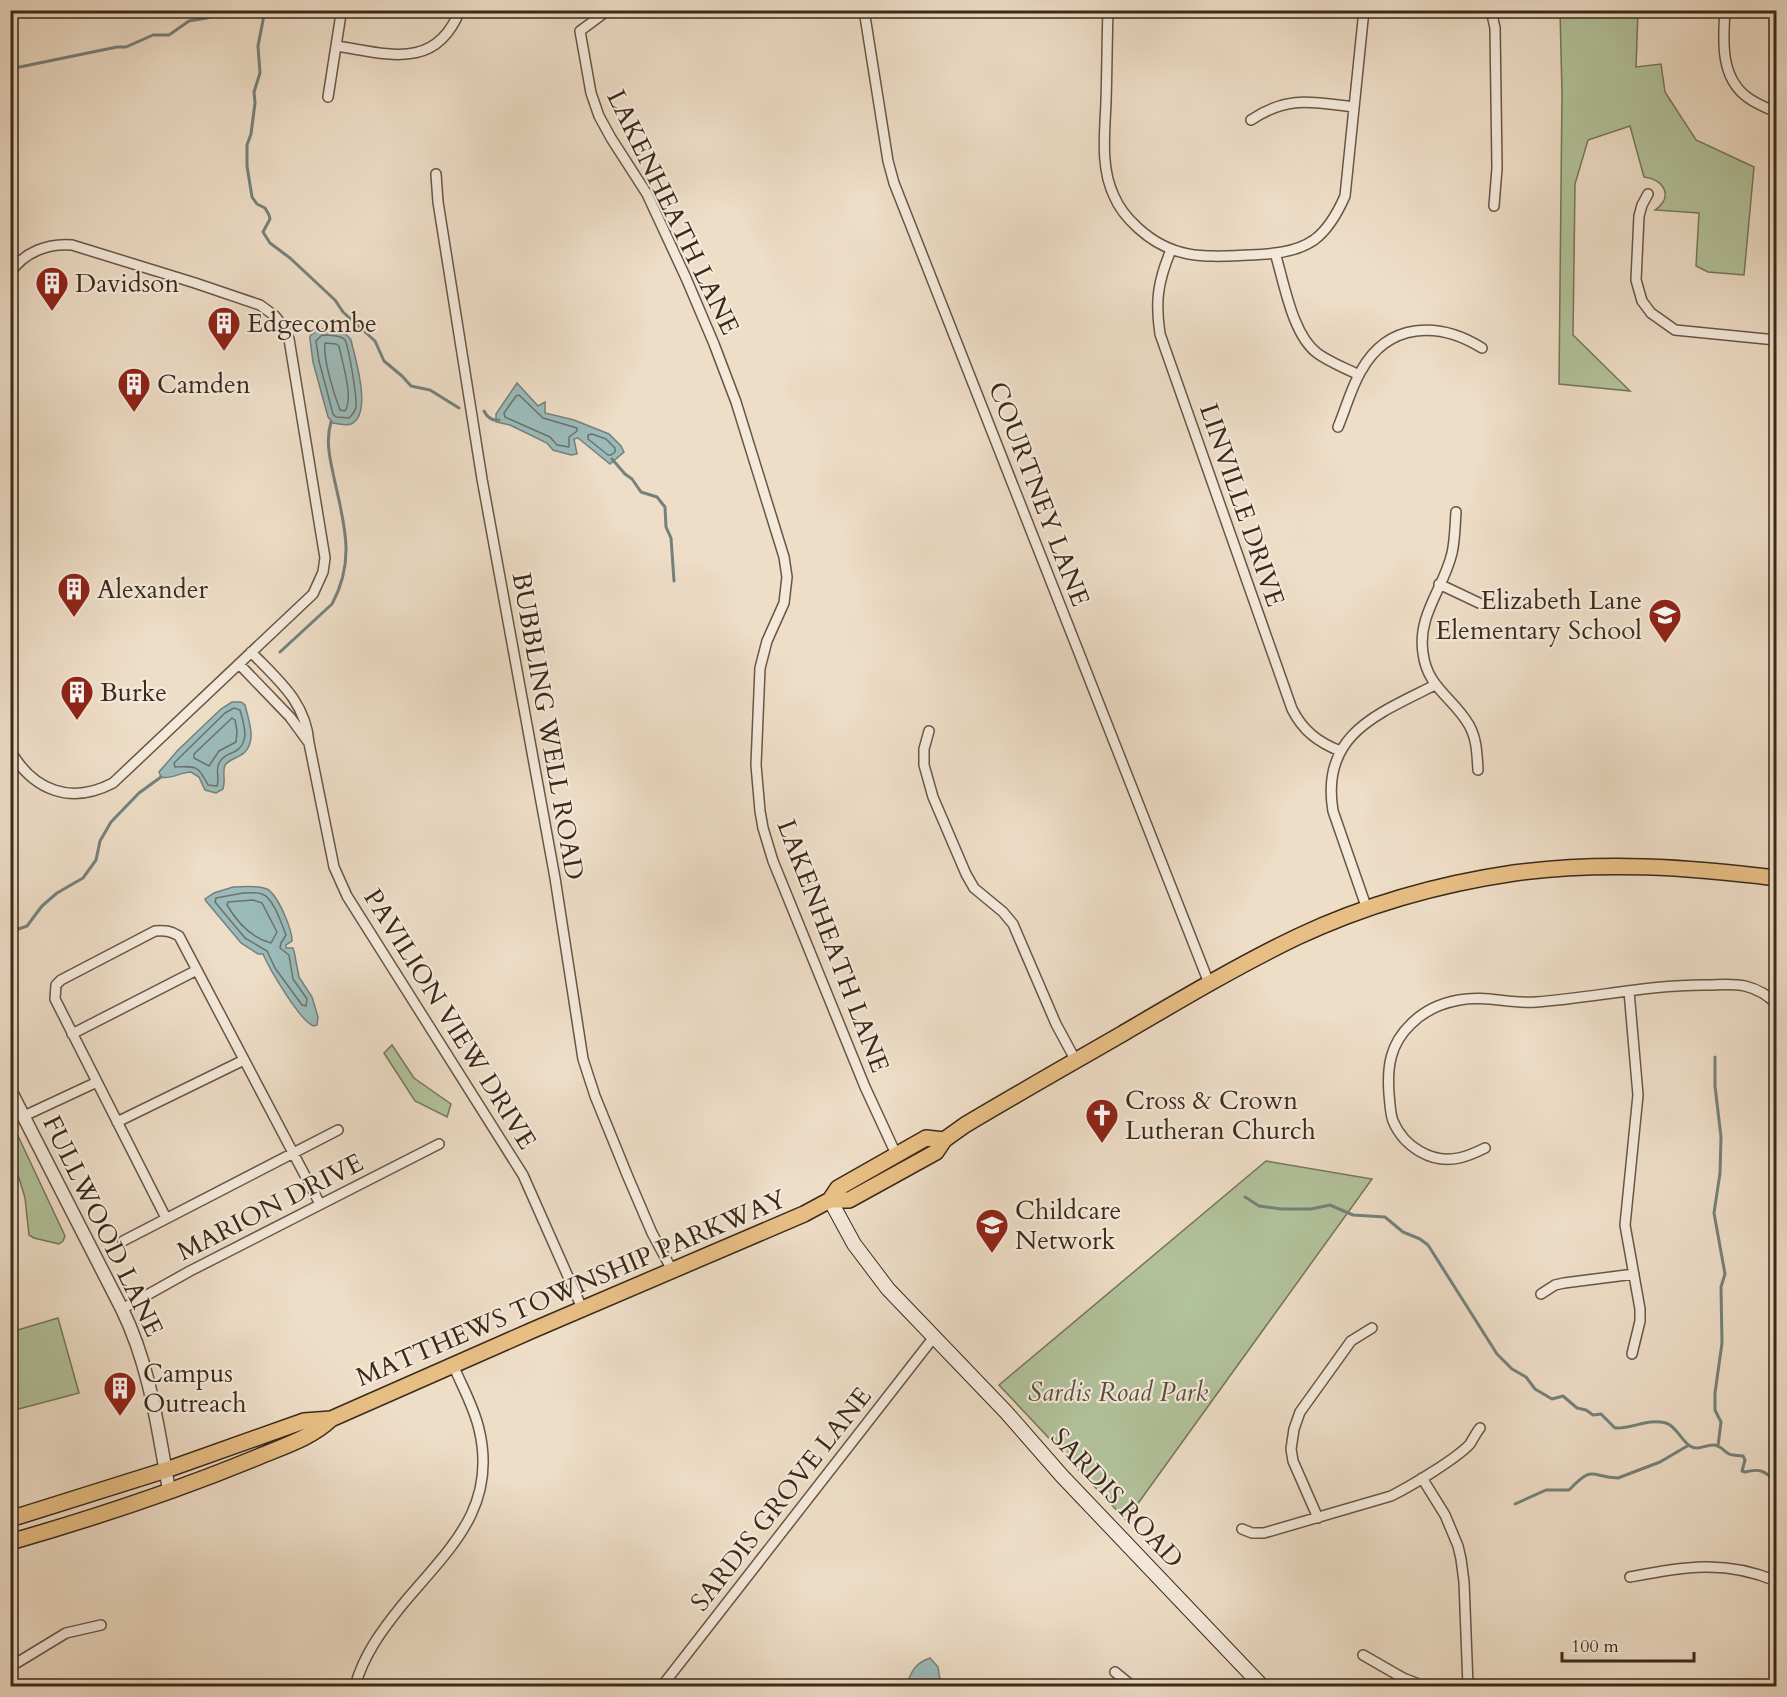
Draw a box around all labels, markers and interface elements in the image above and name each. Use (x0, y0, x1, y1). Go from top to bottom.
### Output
street label: LAKENHEATH LANE (598, 84, 748, 340)
building icon: Davidson (34, 265, 70, 312)
place label: Davidson (75, 266, 179, 301)
building icon: Edgecombe (206, 305, 242, 352)
place label: Edgecombe (247, 306, 377, 341)
building icon: Camden (116, 366, 152, 413)
place label: Camden (157, 367, 251, 402)
street label: COURTNEY LANE (980, 377, 1098, 611)
street label: LINVILLE DRIVE (1191, 399, 1293, 611)
street label: BUBBLING WELL ROAD (504, 569, 592, 883)
building icon: Alexander (56, 571, 92, 618)
place label: Alexander (97, 572, 208, 607)
place label: Elizabeth Lane Elementary School (1435, 583, 1642, 648)
school or university icon: Elizabeth Lane Elementary School (1647, 597, 1683, 644)
building icon: Burke (59, 674, 95, 721)
place label: Burke (100, 675, 167, 710)
street label: LAKENHEATH LANE (769, 814, 897, 1078)
street label: PAVILION VIEW DRIVE (355, 882, 545, 1156)
place label: Cross & Crown Lutheran Church (1125, 1083, 1316, 1148)
church icon: Cross & Crown Lutheran Church (1084, 1097, 1120, 1144)
street label: FULLWOOD LANE (34, 1110, 172, 1342)
street label: MARION DRIVE (171, 1145, 369, 1269)
street label: MATTHEWS TOWNSHIP PARKWAY (351, 1181, 792, 1395)
place label: Childcare Network (1015, 1193, 1121, 1258)
school or university icon: Childcare Network (974, 1207, 1010, 1254)
place label: Campus Outreach (143, 1356, 247, 1421)
building icon: Campus Outreach (102, 1370, 138, 1417)
park label: Sardis Road Park (1028, 1375, 1208, 1410)
street label: SARDIS GROVE LANE (682, 1380, 880, 1618)
street label: SARDIS ROAD (1043, 1420, 1191, 1576)
scale bar (1562, 1625, 1694, 1663)
text: 100 m (1571, 1634, 1619, 1659)

